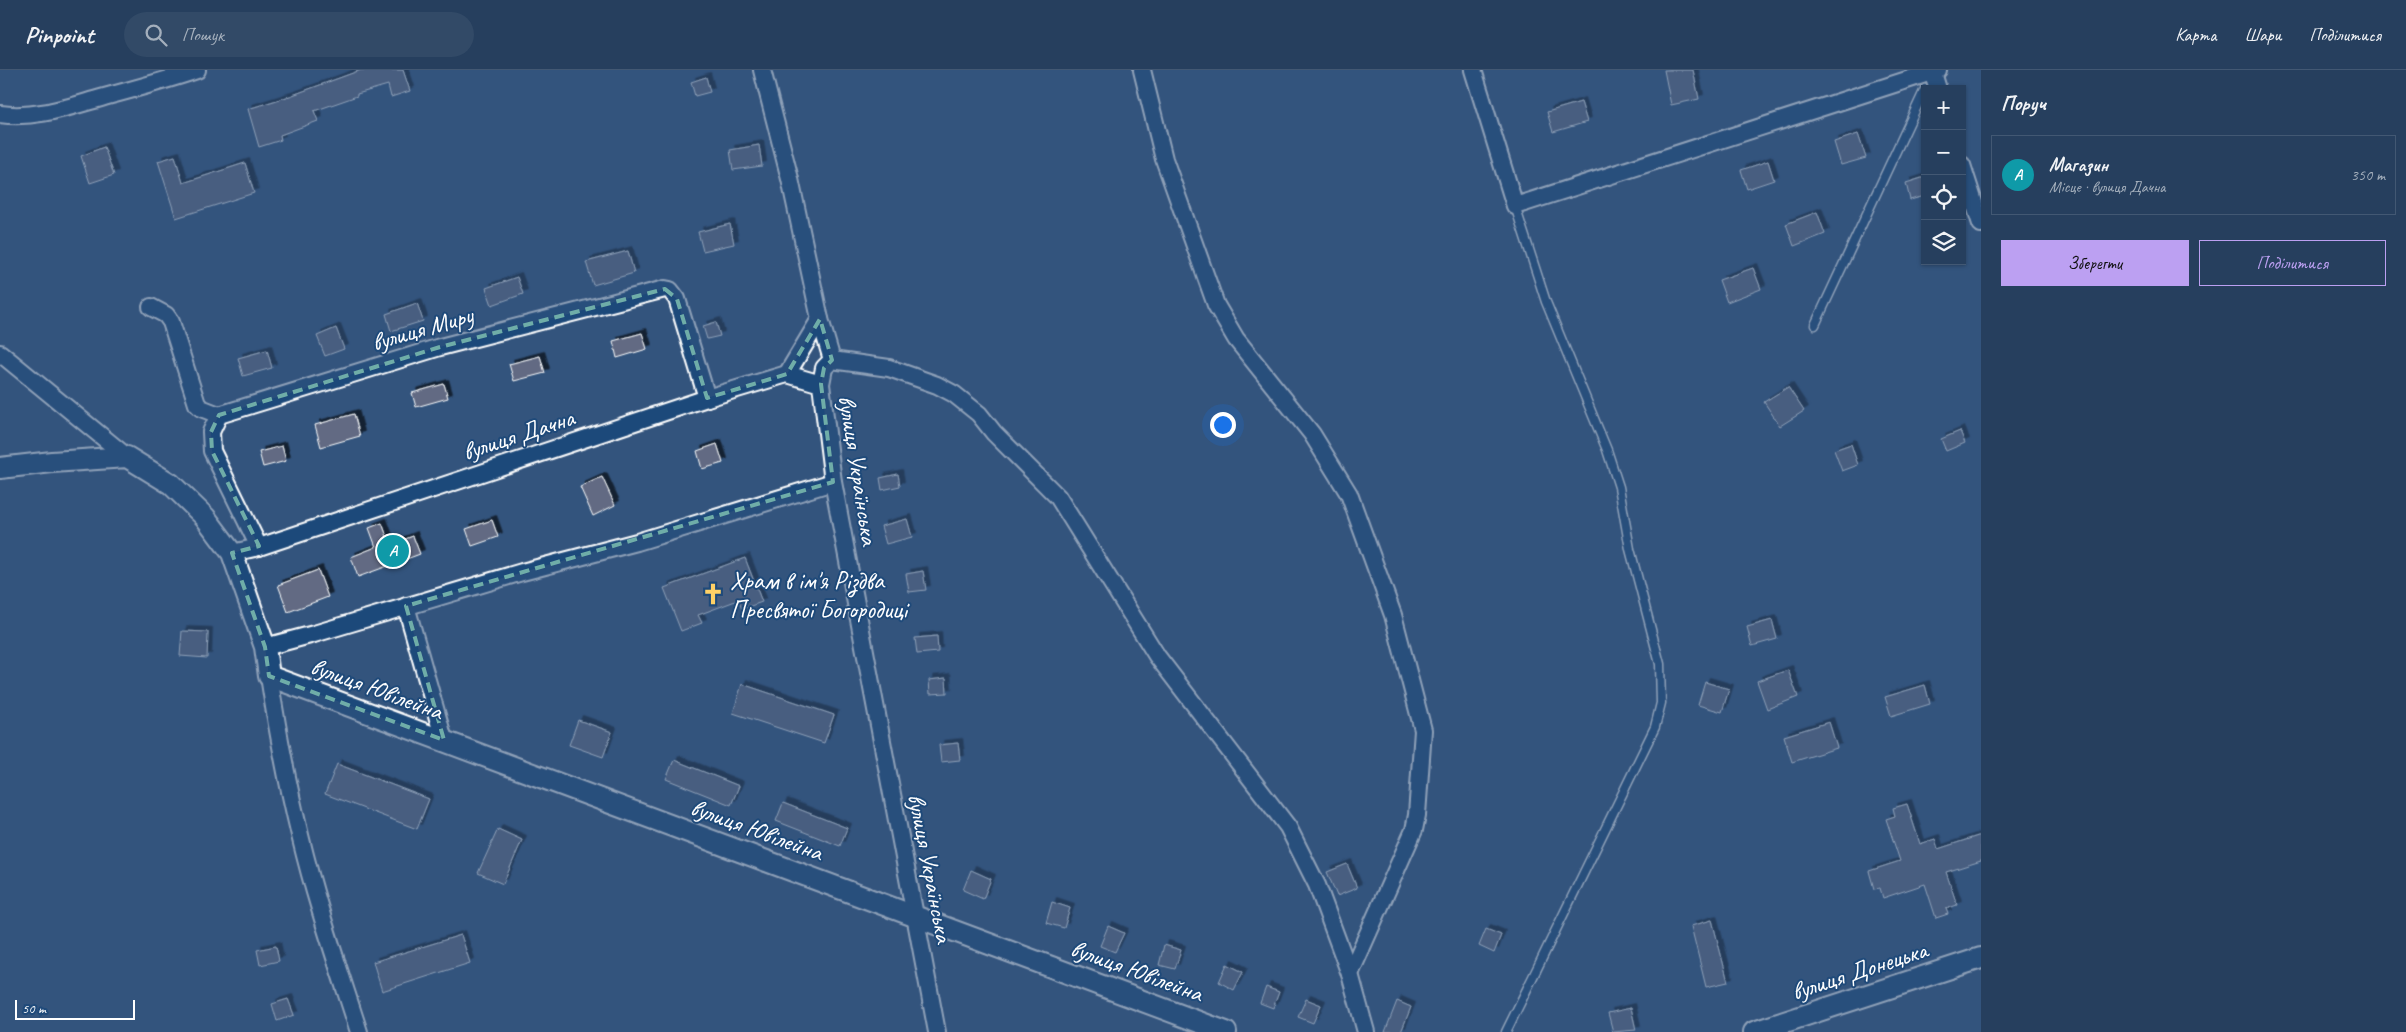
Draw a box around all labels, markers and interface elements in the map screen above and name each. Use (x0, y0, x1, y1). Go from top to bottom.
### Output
search box (124, 12, 474, 57)
text: Pinpoint (25, 20, 94, 50)
icon: search (142, 21, 170, 49)
text: Пошук (182, 23, 224, 47)
text: Карта (2175, 24, 2216, 46)
text: Шари (2244, 24, 2281, 46)
text: Поділитися (2309, 24, 2381, 46)
map controls (1921, 85, 1966, 265)
button: + (1921, 85, 1966, 130)
text: Поруч (2001, 90, 2046, 116)
button: − (1921, 130, 1966, 175)
text: Магазин (2049, 153, 2108, 177)
text: A (2014, 165, 2022, 185)
text: 350 m (2351, 165, 2385, 185)
button: locate (1921, 175, 1966, 220)
text: Місце · вулиця Дачна (2049, 177, 2166, 197)
button: layers (1921, 220, 1966, 265)
button: Зберегти (2001, 240, 2189, 286)
button: Поділитися (2199, 240, 2386, 286)
street label: вулиця Миру (368, 299, 478, 359)
street label: вулиця Українська (830, 393, 886, 549)
street label: вулиця Дачна (458, 401, 580, 468)
your location (1210, 412, 1236, 438)
pin: A (377, 532, 409, 570)
place label: Храм в ім'я Різдва Пресвятої Богородиці (730, 565, 911, 626)
church icon: Храм в ім'я Різдва Пресвятої Богородиці (700, 581, 726, 607)
street label: вулиця Ювілейна (306, 650, 449, 728)
street label: вулиця Ювілейна (686, 791, 829, 869)
street label: вулиця Українська (900, 791, 961, 948)
street label: вулиця Ювілейна (1066, 932, 1209, 1010)
street label: вулиця Донецька (1787, 933, 1934, 1008)
scale bar (15, 997, 135, 1020)
text: 50 m (22, 1000, 46, 1017)

